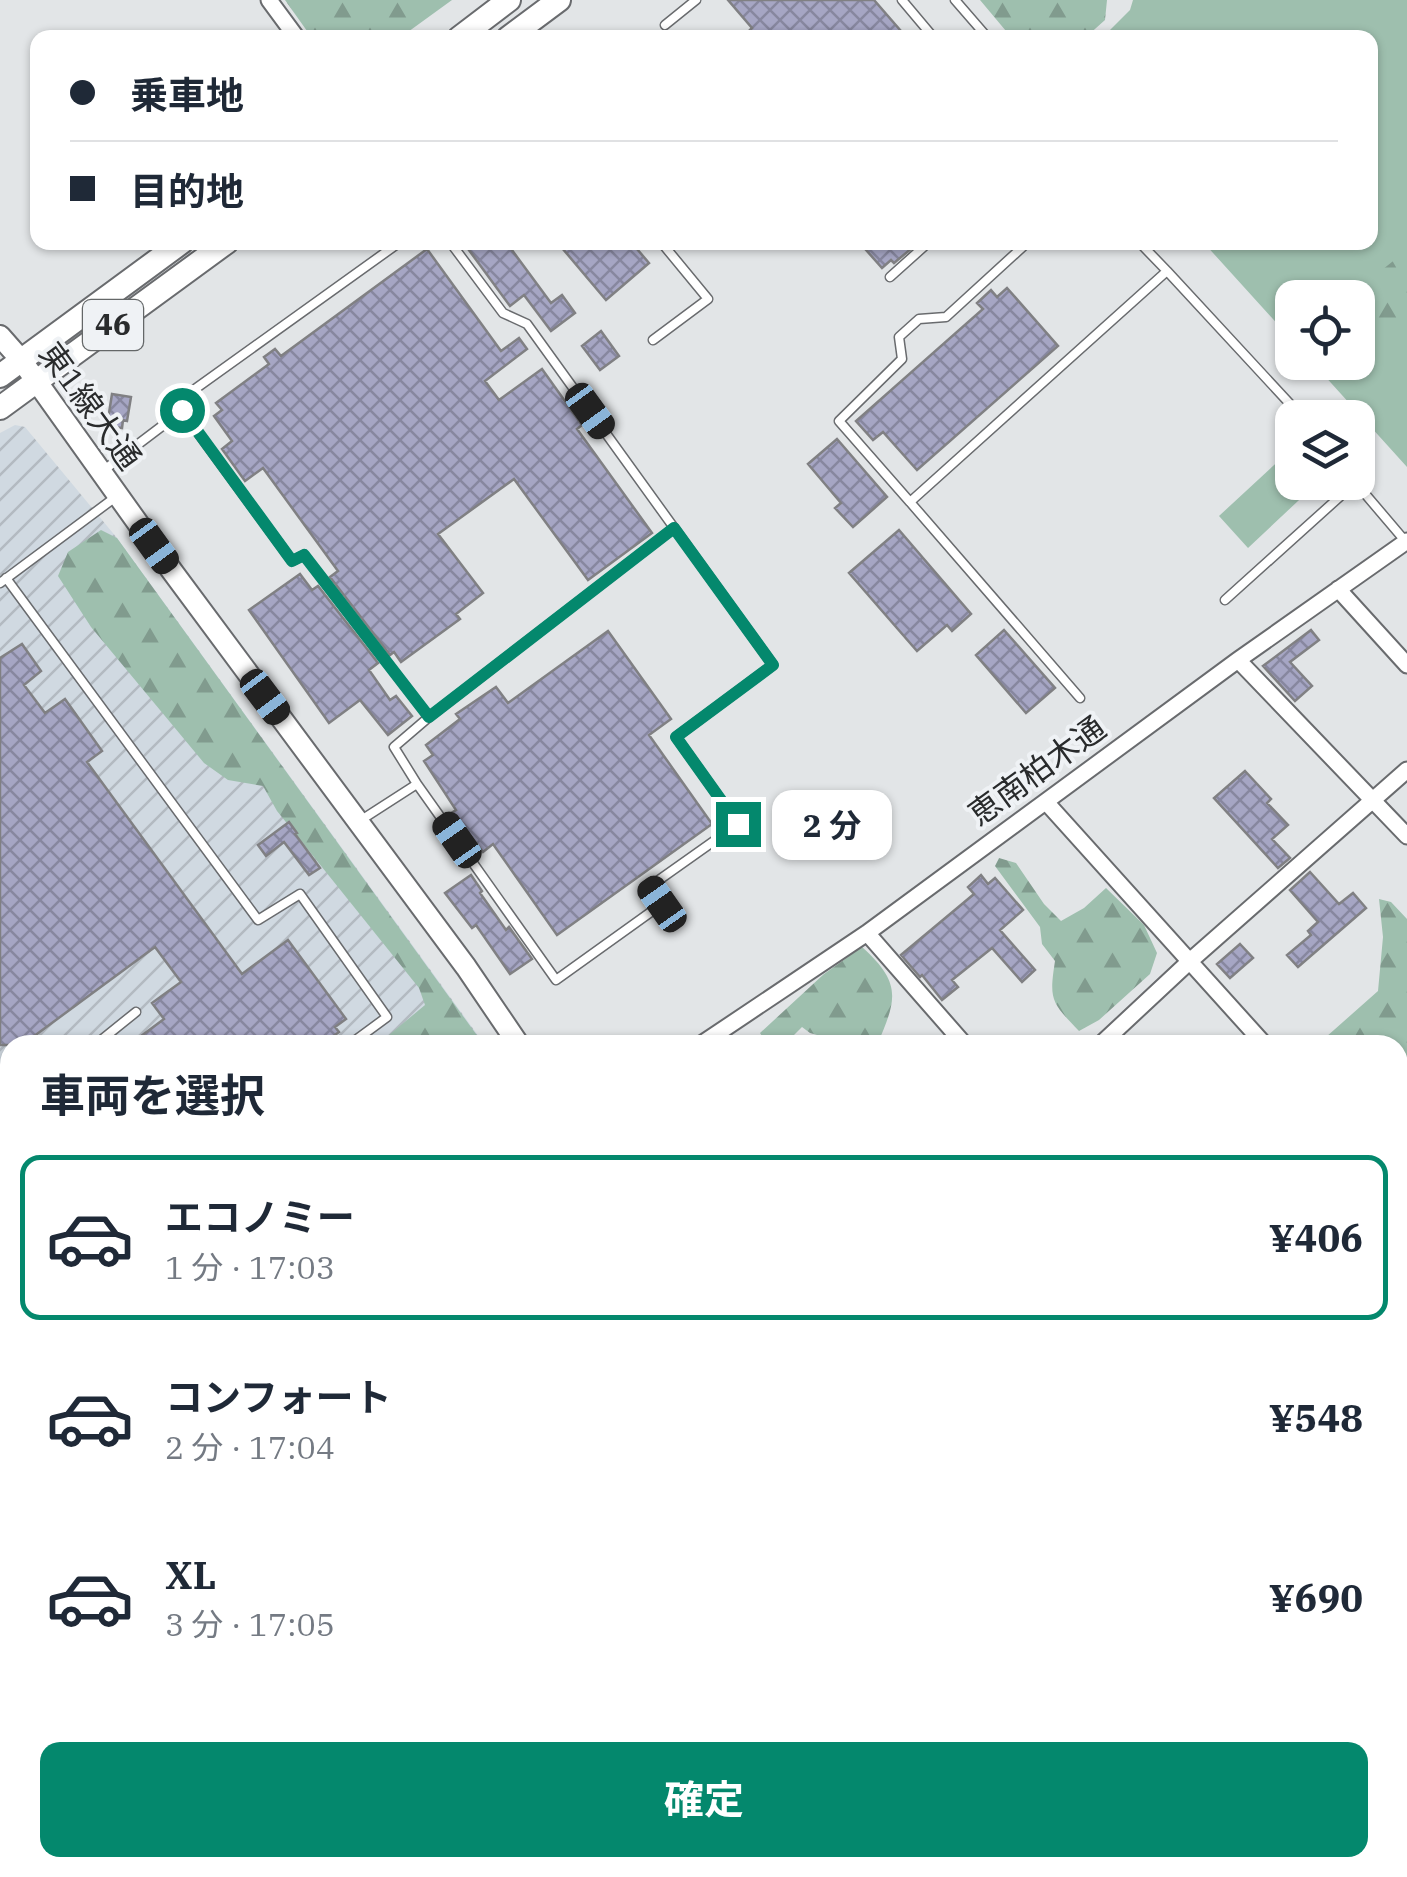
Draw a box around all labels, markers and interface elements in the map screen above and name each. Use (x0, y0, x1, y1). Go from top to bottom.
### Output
text: 乗車地 (130, 70, 244, 119)
text: 目的地 (130, 166, 244, 215)
map controls (1275, 280, 1375, 500)
button: locate (1275, 280, 1375, 380)
road number: 46 (83, 300, 143, 350)
street label: 東1線大通 (31, 334, 151, 477)
car (560, 378, 620, 444)
route start (160, 388, 205, 433)
button: layers (1275, 400, 1375, 500)
car (124, 513, 184, 579)
car (235, 664, 295, 730)
street label: 恵南柏木通 (959, 706, 1113, 834)
callout: 2 分 (773, 789, 893, 859)
route end (716, 802, 761, 847)
text: 2 分 (803, 804, 861, 846)
car (428, 807, 486, 873)
car (633, 871, 691, 937)
text: 車両を選択 (40, 1066, 265, 1124)
text: エコノミー (165, 1192, 355, 1241)
icon: car (45, 1193, 135, 1283)
text: ¥406 (1269, 1213, 1363, 1262)
text: 1 分 · 17:03 (165, 1246, 335, 1288)
text: コンフォート (165, 1372, 392, 1421)
icon: car (45, 1373, 135, 1463)
text: ¥548 (1269, 1393, 1363, 1442)
text: 2 分 · 17:04 (165, 1426, 335, 1468)
text: XL (165, 1550, 216, 1599)
icon: car (45, 1553, 135, 1643)
text: ¥690 (1269, 1573, 1363, 1622)
text: 3 分 · 17:05 (165, 1603, 335, 1645)
button: 確定 (40, 1742, 1368, 1857)

